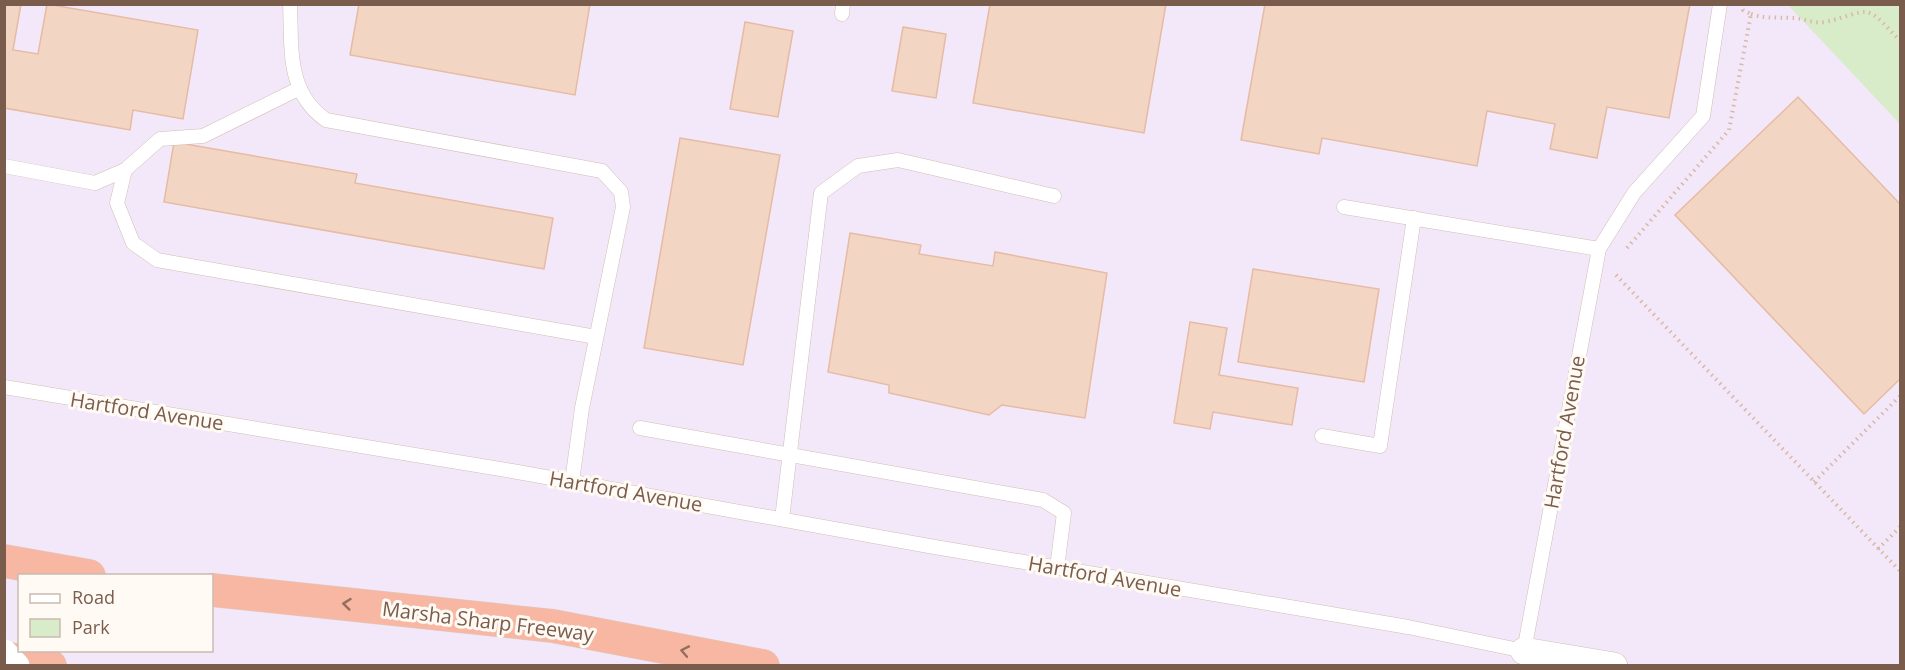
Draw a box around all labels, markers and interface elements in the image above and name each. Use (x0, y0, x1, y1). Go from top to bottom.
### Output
street label: Hartford Avenue (1537, 353, 1591, 511)
street label: Hartford Avenue (68, 386, 226, 436)
street label: Hartford Avenue (547, 464, 705, 518)
street label: Hartford Avenue (1026, 549, 1184, 603)
legend (18, 574, 213, 652)
text: Road (72, 585, 115, 609)
street label: Marsha Sharp Freeway (381, 595, 596, 647)
one-way arrow (342, 599, 351, 611)
text: Park (72, 615, 110, 639)
one-way arrow (681, 645, 691, 658)

